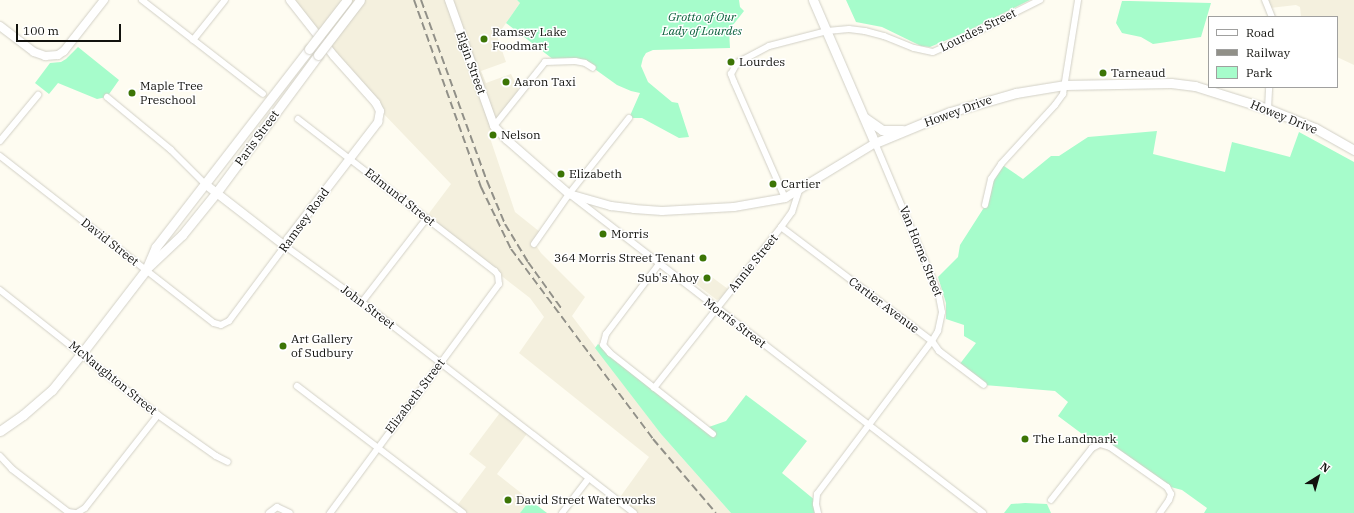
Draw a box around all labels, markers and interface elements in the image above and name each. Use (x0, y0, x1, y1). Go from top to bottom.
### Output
street label: Lourdes Street (938, 5, 1018, 55)
park label: Grotto of Our Lady of Lourdes (662, 10, 742, 38)
scale bar (18, 16, 123, 42)
legend (1208, 16, 1338, 88)
text: 100 m (23, 23, 59, 38)
place label: Ramsey Lake Foodmart (492, 25, 566, 53)
text: Road (1246, 25, 1275, 40)
street label: Elgin Street (453, 30, 489, 96)
marker: Ramsey Lake Foodmart (479, 34, 489, 44)
text: Railway (1246, 45, 1290, 60)
place label: Lourdes (739, 55, 785, 69)
marker: Lourdes (726, 57, 736, 67)
text: Park (1246, 65, 1272, 80)
place label: Tarneaud (1111, 66, 1166, 80)
marker: Tarneaud (1098, 68, 1108, 78)
place label: Aaron Taxi (514, 75, 576, 89)
marker: Aaron Taxi (501, 77, 511, 87)
place label: Maple Tree Preschool (140, 79, 203, 107)
marker: Maple Tree Preschool (127, 88, 137, 98)
street label: Howey Drive (922, 92, 994, 130)
street label: Howey Drive (1248, 97, 1320, 137)
street label: Paris Street (232, 107, 282, 169)
place label: Nelson (501, 128, 541, 142)
marker: Nelson (488, 130, 498, 140)
street label: Edmund Street (362, 165, 438, 229)
place label: Elizabeth (569, 167, 622, 181)
marker: Elizabeth (556, 169, 566, 179)
place label: Cartier (781, 177, 820, 191)
marker: Cartier (768, 179, 778, 189)
street label: Ramsey Road (276, 185, 332, 255)
street label: Van Horne Street (896, 204, 946, 298)
street label: David Street (78, 215, 142, 269)
place label: Morris (611, 227, 648, 241)
marker: Morris (598, 229, 608, 239)
street label: Annie Street (725, 231, 781, 295)
place label: 364 Morris Street Tenant (554, 251, 695, 265)
marker: 364 Morris Street Tenant (698, 253, 708, 263)
place label: Sub's Ahoy (637, 271, 699, 285)
marker: Sub's Ahoy (702, 273, 712, 283)
street label: Cartier Avenue (846, 274, 922, 336)
street label: John Street (338, 282, 398, 332)
street label: Morris Street (701, 295, 769, 351)
place label: Art Gallery of Sudbury (291, 332, 353, 360)
street label: McNaughton Street (66, 338, 160, 418)
marker: Art Gallery of Sudbury (278, 341, 288, 351)
street label: Elizabeth Street (382, 356, 448, 436)
place label: The Landmark (1033, 432, 1116, 446)
marker: The Landmark (1020, 434, 1030, 444)
north arrow (1298, 457, 1338, 497)
text: N (1318, 459, 1333, 476)
place label: David Street Waterworks (516, 493, 655, 507)
marker: David Street Waterworks (503, 495, 513, 505)

